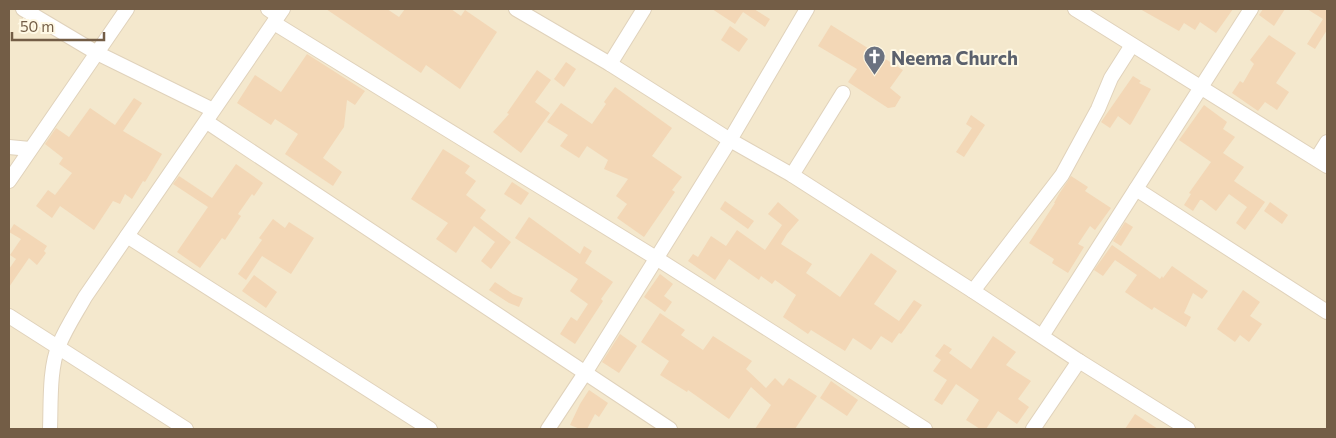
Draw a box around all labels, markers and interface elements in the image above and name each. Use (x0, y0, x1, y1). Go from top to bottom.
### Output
scale bar (12, 10, 105, 42)
text: 50 m (20, 17, 54, 35)
church icon: Neema Church (863, 45, 887, 76)
place label: Neema Church (891, 46, 1018, 69)

